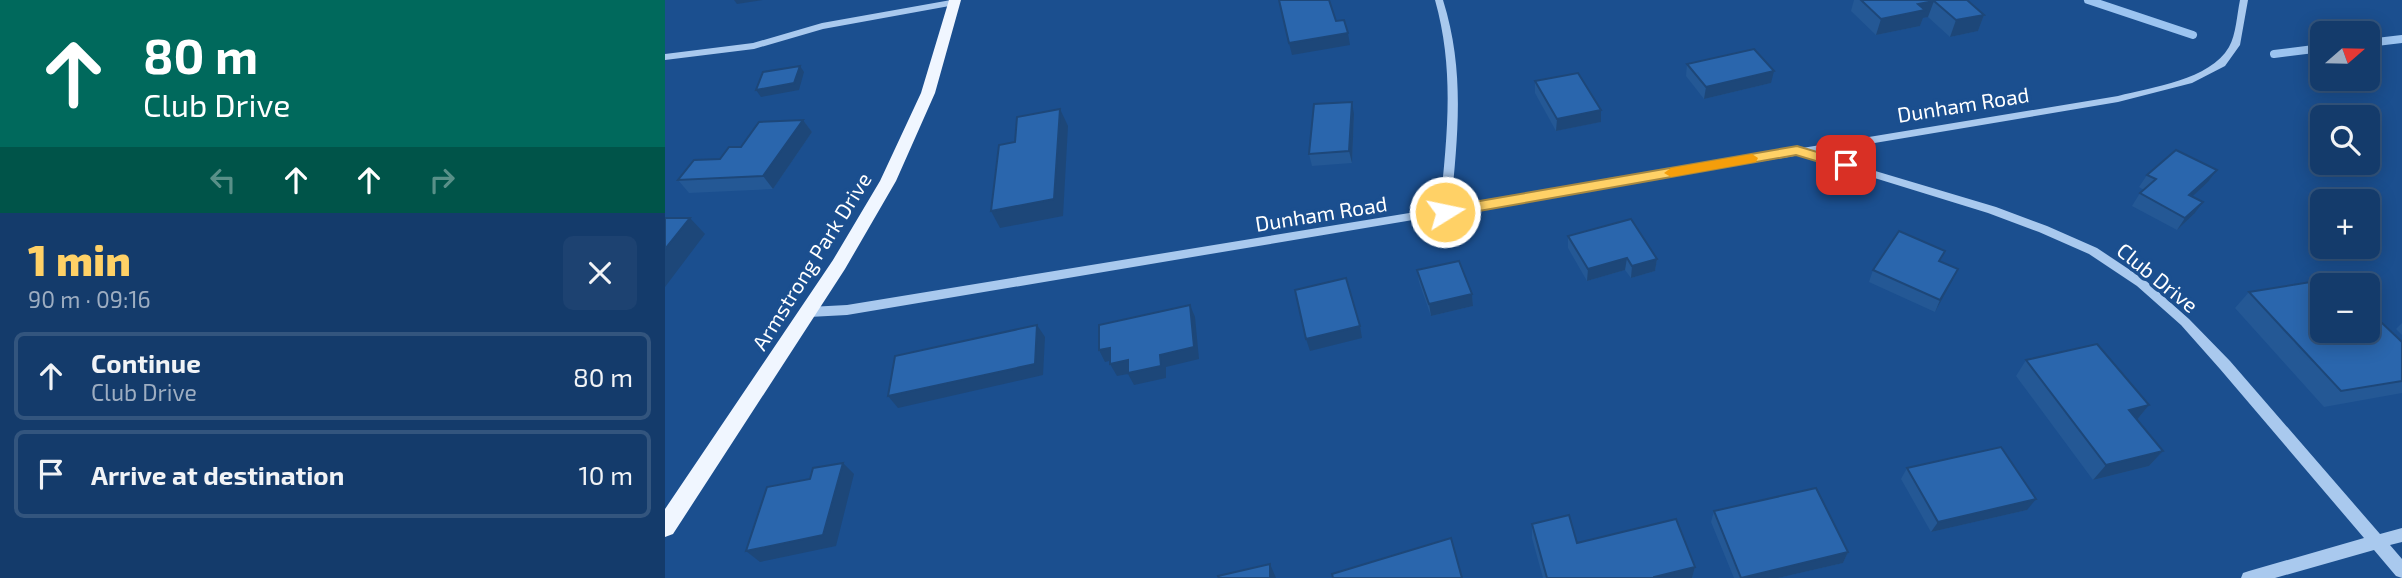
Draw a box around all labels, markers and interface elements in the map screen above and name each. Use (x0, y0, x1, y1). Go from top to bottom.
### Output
north arrow (2310, 21, 2380, 91)
map controls (2310, 21, 2380, 343)
text: 80 m (143, 25, 258, 84)
icon: ahead (28, 28, 119, 119)
street label: Dunham Road (1895, 81, 2031, 127)
text: Club Drive (143, 85, 290, 123)
button: search (2310, 105, 2380, 175)
pin (1816, 135, 1876, 195)
icon: arrive (1827, 146, 1865, 184)
icon: left (204, 161, 242, 199)
icon: ahead (277, 161, 315, 199)
icon: ahead (350, 161, 388, 199)
icon: right (423, 161, 461, 199)
street label: Armstrong Park Drive (746, 168, 876, 354)
position arrow (1408, 175, 1482, 249)
button: + (2310, 189, 2380, 259)
street label: Dunham Road (1253, 190, 1389, 236)
text: 1 min (28, 234, 131, 284)
button: close (563, 236, 637, 310)
street label: Club Drive (2113, 237, 2203, 317)
button: − (2310, 273, 2380, 343)
text: 90 m · 09:16 (28, 285, 151, 313)
text: Continue (91, 347, 201, 378)
icon: ahead (32, 357, 70, 395)
text: 80 m (573, 361, 633, 392)
text: Club Drive (91, 378, 197, 406)
icon: arrive (32, 455, 70, 493)
text: Arrive at destination (91, 459, 344, 490)
text: 10 m (578, 459, 633, 490)

